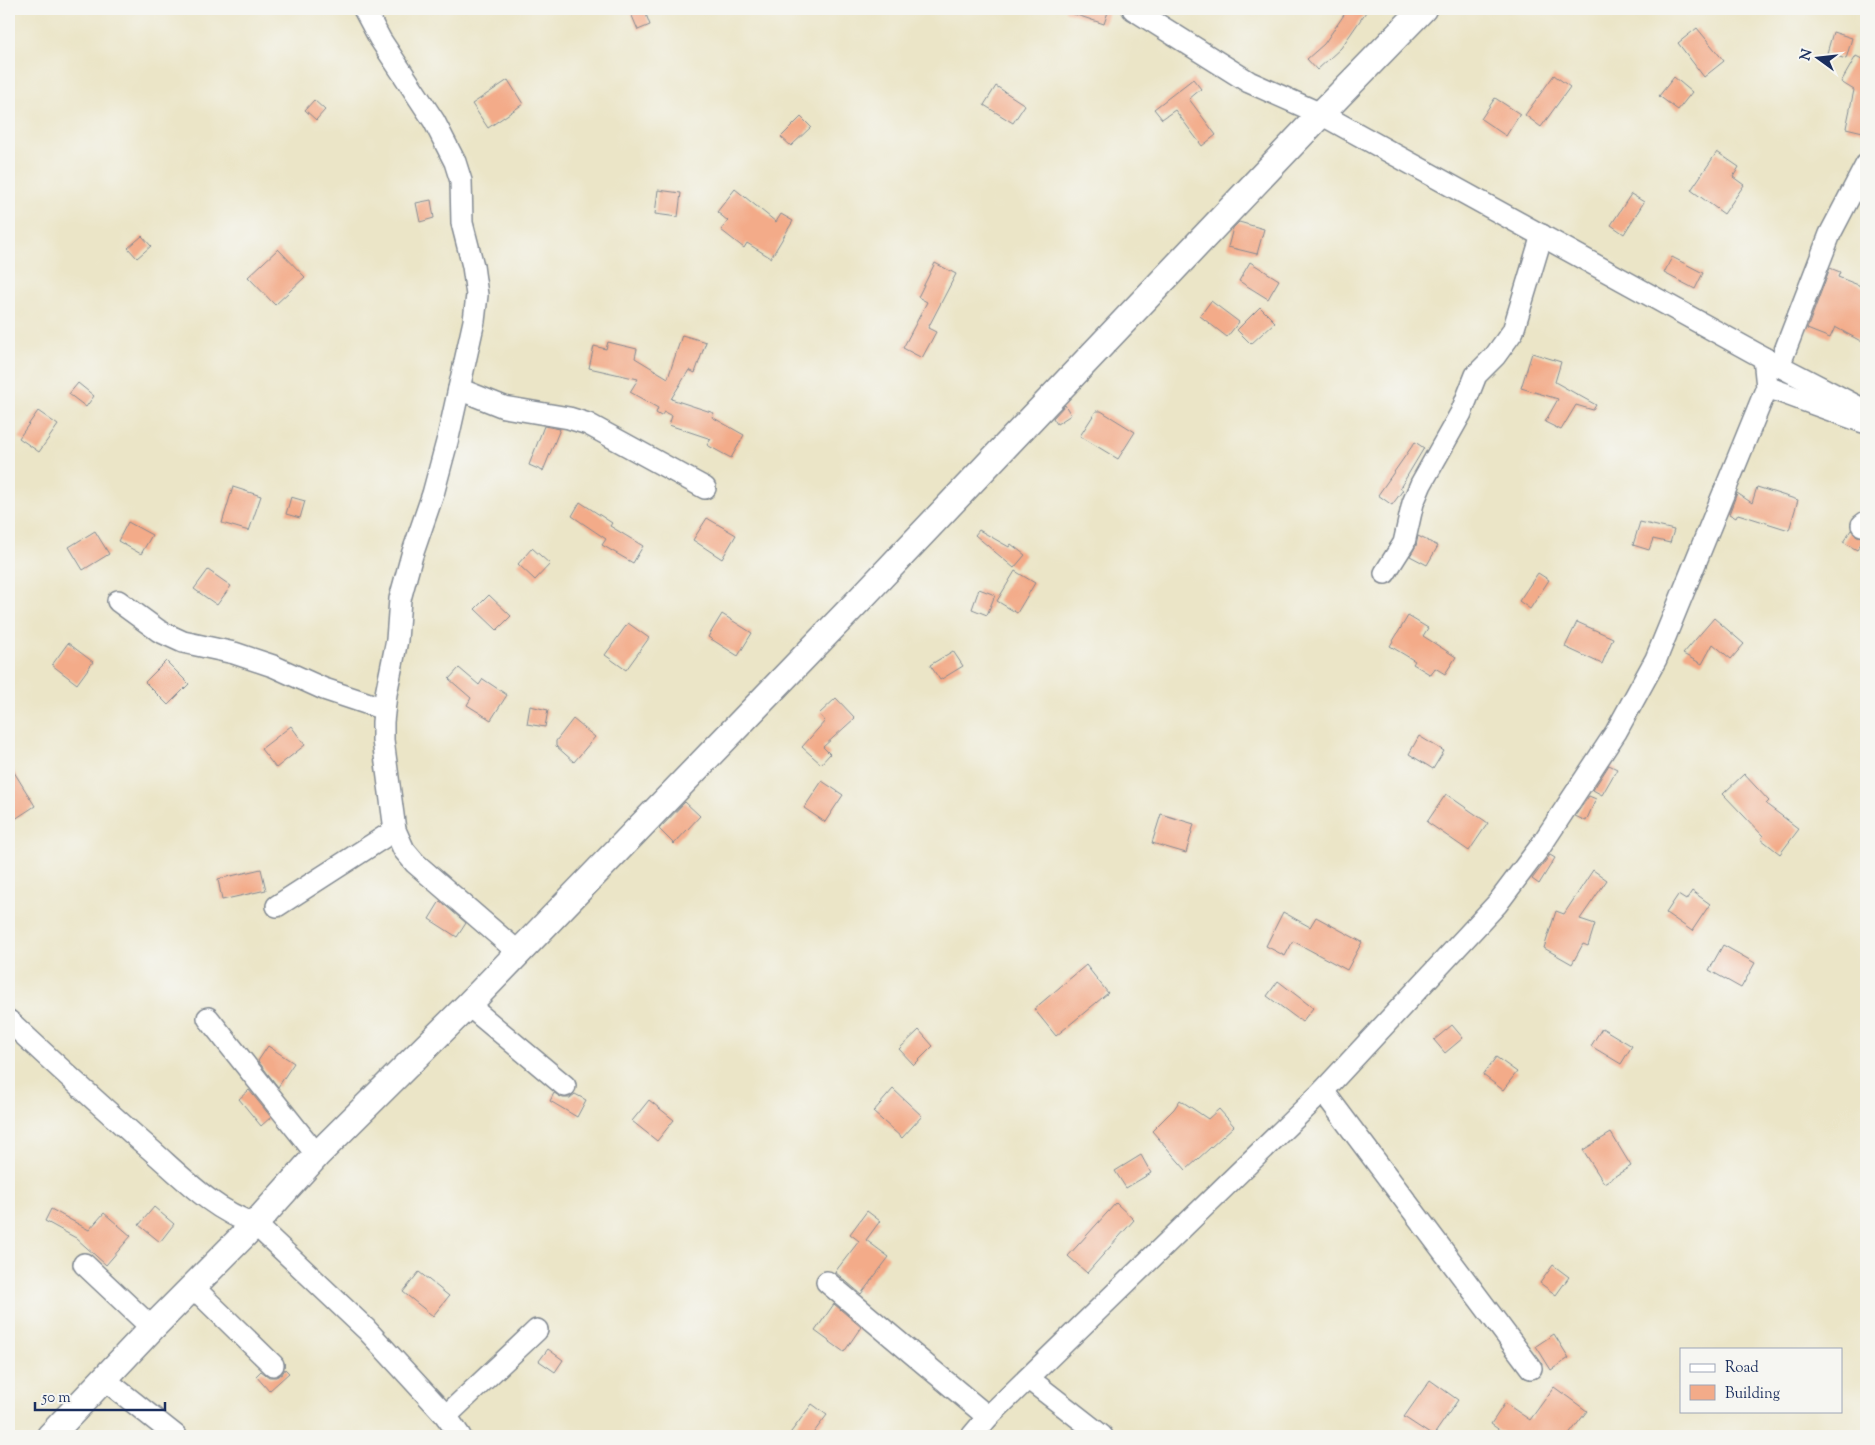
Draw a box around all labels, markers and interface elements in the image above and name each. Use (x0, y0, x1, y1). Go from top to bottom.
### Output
north arrow (1792, 32, 1842, 82)
text: N (1796, 47, 1818, 63)
legend (1680, 1348, 1842, 1412)
text: Road (1725, 1358, 1759, 1379)
scale bar (35, 1380, 165, 1412)
text: Building (1725, 1384, 1780, 1405)
text: 50 m (41, 1388, 71, 1409)

